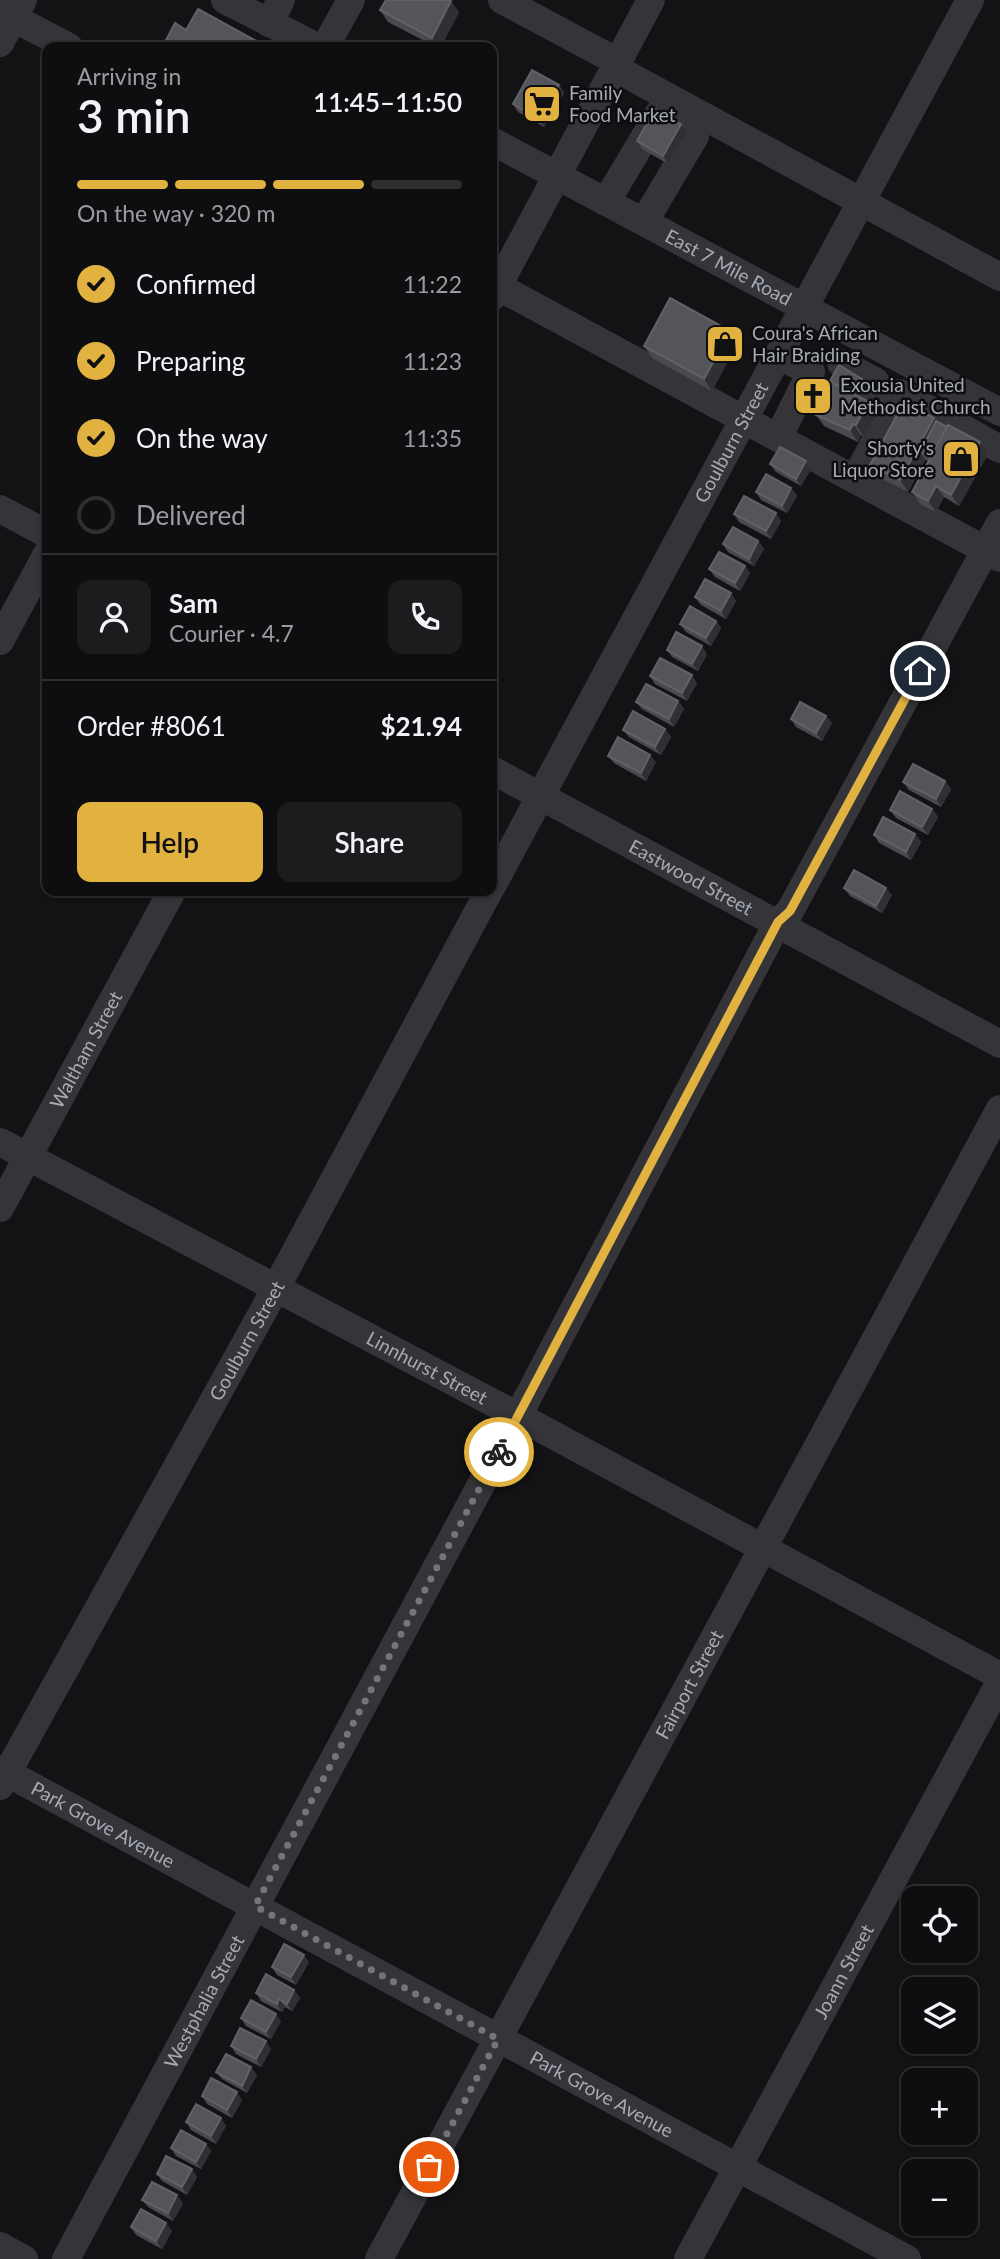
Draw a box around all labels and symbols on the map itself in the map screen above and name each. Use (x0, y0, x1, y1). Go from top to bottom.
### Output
place label: Family Food Market (569, 81, 676, 126)
supermarket icon: Family Food Market (521, 83, 563, 125)
street label: East 7 Mile Road (662, 224, 796, 310)
place label: Coura's African Hair Braiding (752, 321, 878, 366)
shop icon: Coura's African Hair Braiding (704, 323, 746, 365)
place label: Exousia United Methodist Church (840, 373, 991, 418)
church icon: Exousia United Methodist Church (792, 375, 834, 417)
street label: Goulburn Street (689, 378, 773, 506)
place label: Shorty's Liquor Store (832, 436, 934, 481)
shop icon: Shorty's Liquor Store (940, 438, 982, 480)
pin (890, 641, 950, 701)
street label: Eastwood Street (625, 834, 757, 920)
street label: Waltham Street (44, 987, 127, 1112)
street label: Goulburn Street (204, 1277, 289, 1404)
street label: Linnhurst Street (363, 1326, 492, 1409)
courier (464, 1417, 534, 1487)
street label: Fairport Street (650, 1626, 728, 1743)
street label: Park Grove Avenue (28, 1776, 179, 1872)
street label: Joann Street (808, 1920, 878, 2022)
street label: Westphalia Street (158, 1931, 249, 2072)
street label: Park Grove Avenue (526, 2046, 678, 2142)
pin (399, 2137, 459, 2197)

